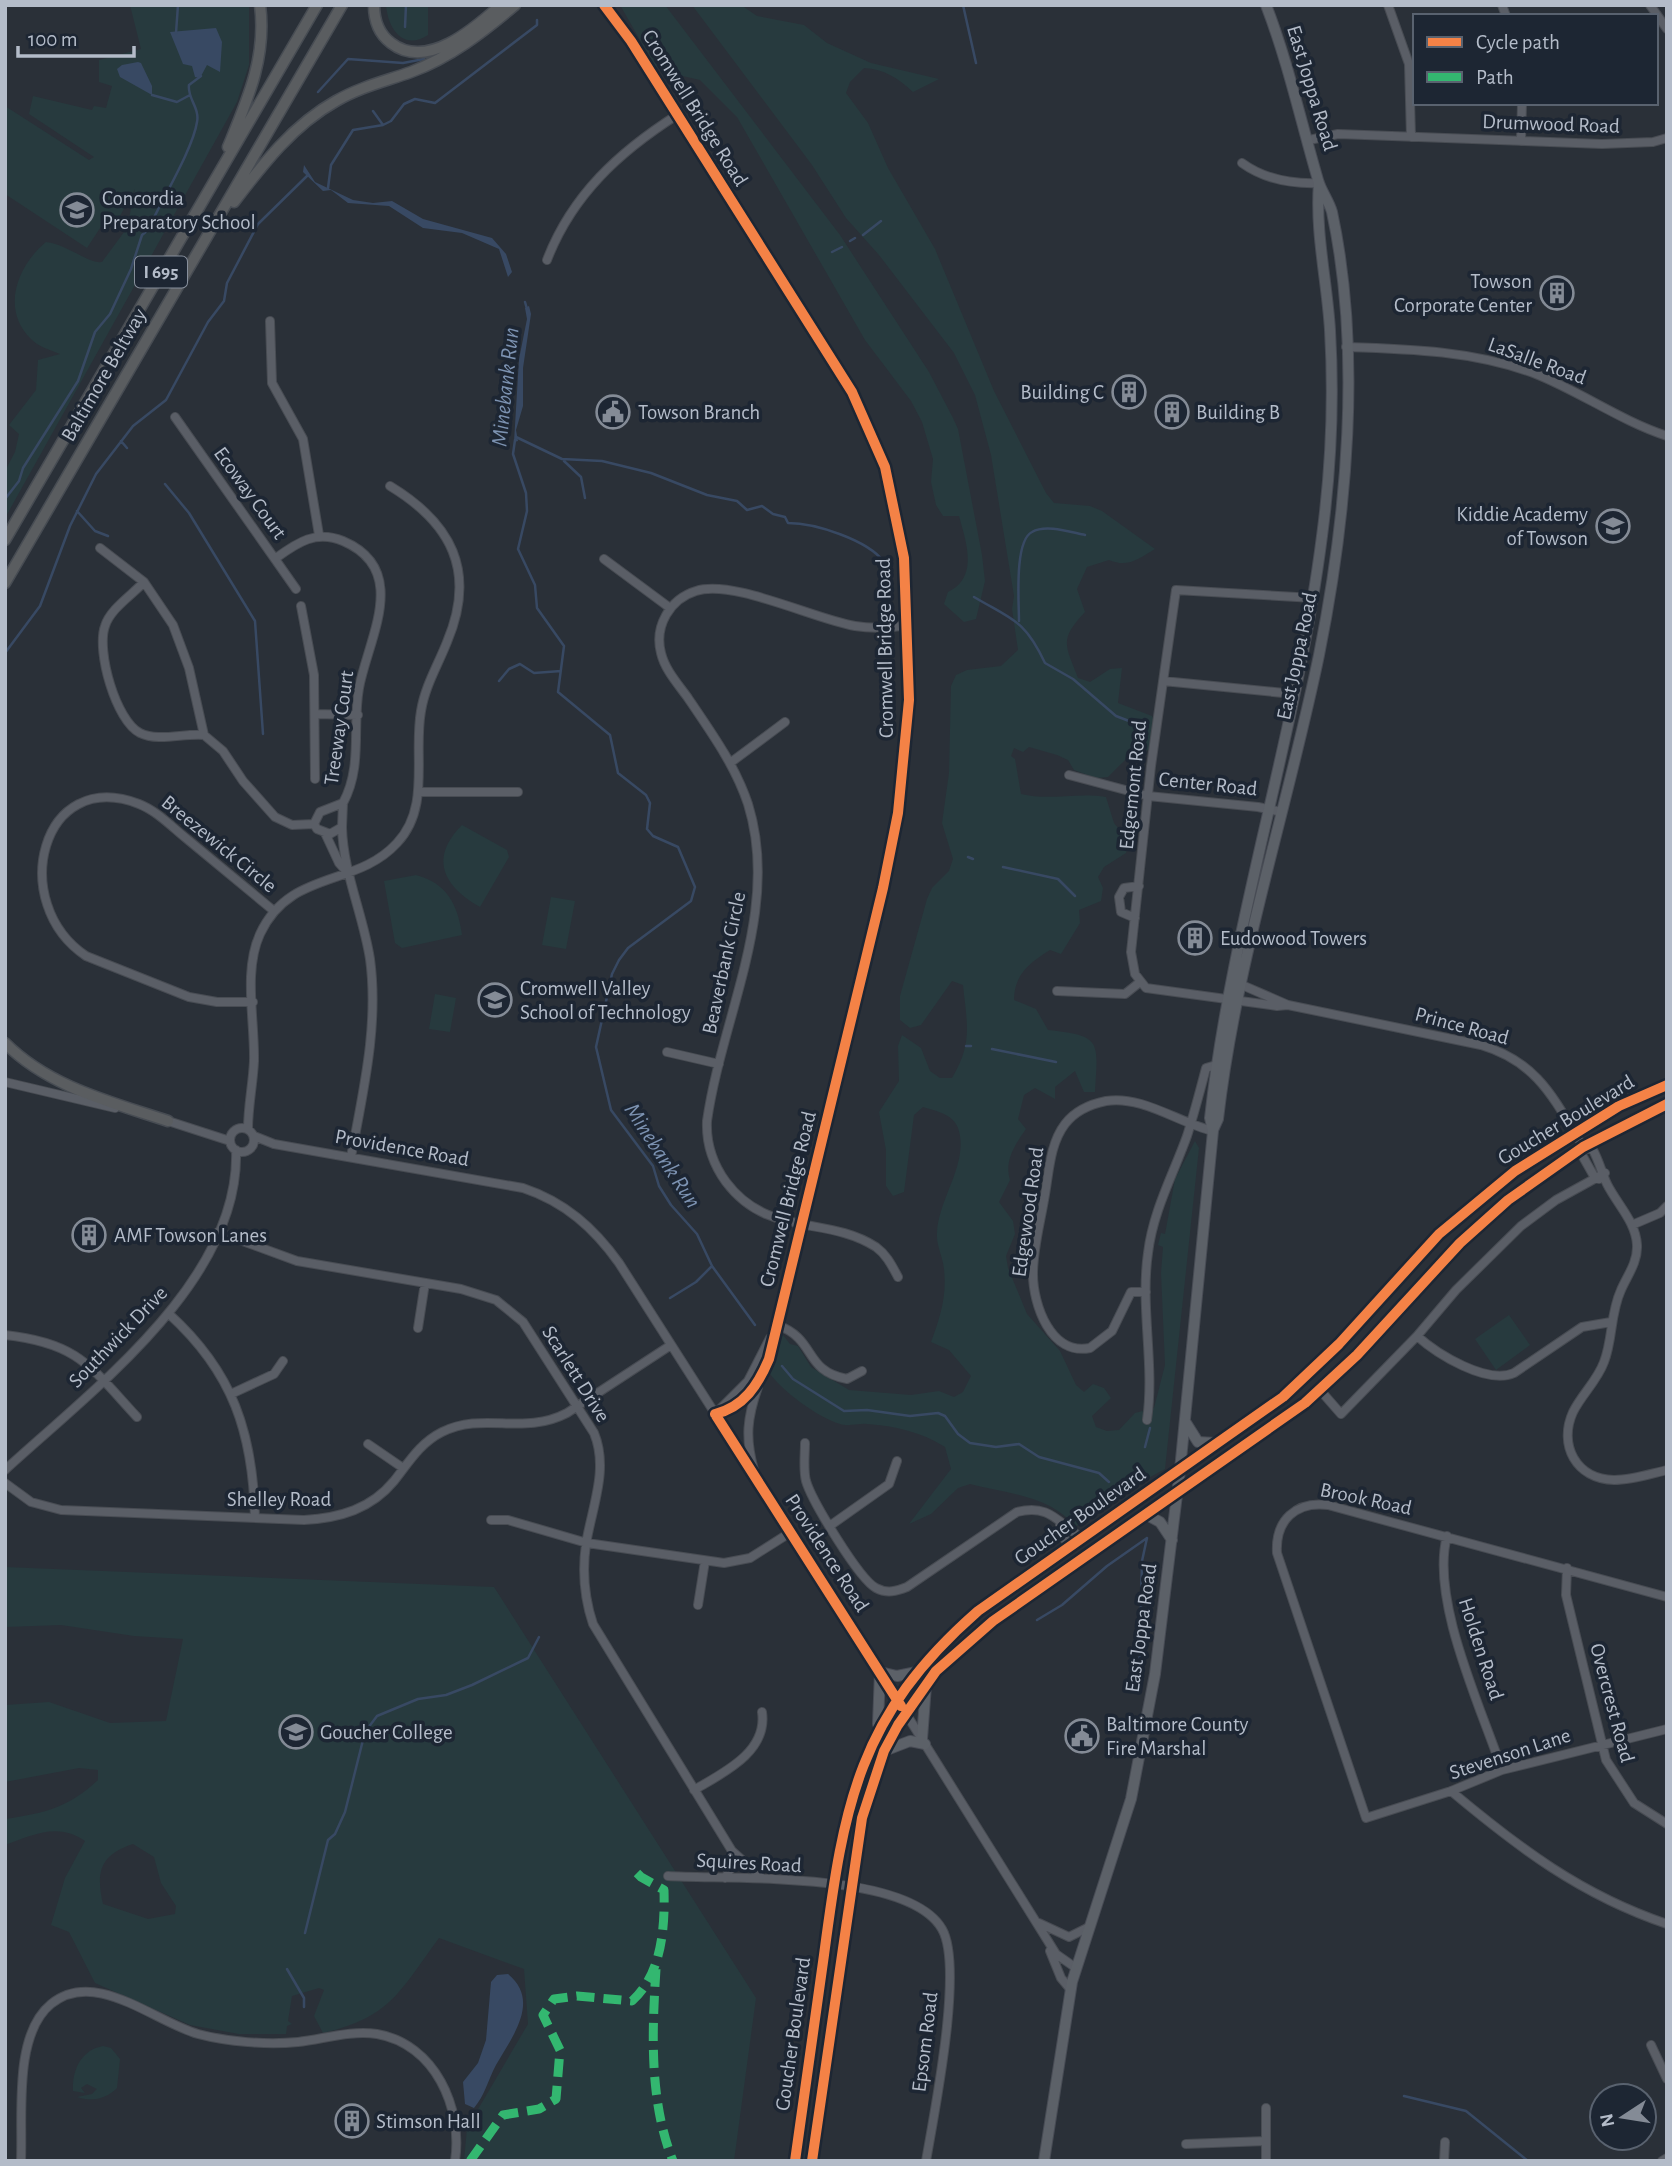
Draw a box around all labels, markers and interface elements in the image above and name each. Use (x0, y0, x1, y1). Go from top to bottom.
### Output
scale bar (18, 14, 133, 58)
legend (1413, 14, 1658, 105)
street label: East Joppa Road (1283, 23, 1341, 153)
street label: Cromwell Bridge Road (638, 26, 752, 190)
text: 100 m (28, 29, 78, 50)
text: Cycle path (1476, 32, 1560, 53)
text: Path (1476, 67, 1514, 88)
street label: Drumwood Road (1482, 111, 1620, 137)
place label: Concordia Preparatory School (102, 188, 256, 233)
school or university icon: Concordia Preparatory School (58, 191, 96, 229)
road number: I 695 (135, 256, 187, 288)
place label: Towson Corporate Center (1394, 271, 1532, 316)
building icon: Towson Corporate Center (1538, 274, 1576, 312)
street label: Baltimore Beltway (58, 305, 151, 445)
water label: Minebank Run (488, 326, 524, 448)
street label: LaSalle Road (1485, 334, 1589, 389)
building icon: Building C (1110, 373, 1148, 411)
place label: Building C (1020, 382, 1104, 403)
public building icon: Towson Branch (594, 393, 632, 431)
building icon: Building B (1153, 393, 1191, 431)
place label: Towson Branch (638, 402, 760, 423)
place label: Building B (1196, 402, 1280, 423)
street label: Ecoway Court (210, 443, 290, 543)
place label: Kiddie Academy of Towson (1456, 504, 1588, 549)
school or university icon: Kiddie Academy of Towson (1594, 507, 1632, 545)
street label: Cromwell Bridge Road (873, 558, 897, 738)
street label: East Joppa Road (1273, 590, 1321, 722)
street label: Treeway Court (321, 669, 357, 787)
street label: Edgemont Road (1116, 719, 1150, 851)
street label: Center Road (1158, 768, 1259, 800)
street label: Breezewick Circle (157, 791, 281, 897)
street label: Beaverbank Circle (699, 890, 749, 1036)
building icon: Eudowood Towers (1176, 919, 1214, 957)
place label: Eudowood Towers (1220, 928, 1367, 949)
place label: Cromwell Valley School of Technology (520, 978, 691, 1023)
school or university icon: Cromwell Valley School of Technology (476, 981, 514, 1019)
street label: Prince Road (1413, 1003, 1511, 1049)
street label: Goucher Boulevard (1494, 1071, 1638, 1169)
water label: Minebank Run (620, 1099, 704, 1213)
street label: Cromwell Bridge Road (756, 1109, 820, 1289)
street label: Providence Road (333, 1126, 471, 1170)
street label: Edgewood Road (1008, 1146, 1048, 1278)
building icon: AMF Towson Lanes (70, 1216, 108, 1254)
place label: AMF Towson Lanes (114, 1225, 267, 1246)
street label: Southwick Drive (65, 1282, 171, 1392)
street label: Scarlett Drive (538, 1322, 614, 1426)
street label: Goucher Boulevard (1011, 1463, 1150, 1569)
street label: Brook Road (1318, 1479, 1414, 1519)
street label: Shelley Road (227, 1489, 331, 1510)
street label: Providence Road (781, 1490, 873, 1616)
street label: East Joppa Road (1122, 1562, 1160, 1694)
street label: Holden Road (1455, 1595, 1507, 1703)
street label: Overcrest Road (1586, 1641, 1638, 1765)
school or university icon: Goucher College (277, 1713, 315, 1751)
place label: Baltimore County Fire Marshal (1106, 1714, 1249, 1759)
public building icon: Baltimore County Fire Marshal (1063, 1717, 1101, 1755)
place label: Goucher College (320, 1722, 453, 1743)
street label: Stevenson Lane (1447, 1725, 1573, 1783)
street label: Squires Road (696, 1850, 802, 1876)
street label: Goucher Boulevard (772, 1956, 814, 2112)
street label: Epsom Road (908, 1991, 942, 2093)
north arrow (1588, 2082, 1658, 2152)
building icon: Stimson Hall (333, 2102, 371, 2140)
place label: Stimson Hall (376, 2111, 481, 2132)
text: N (1597, 2112, 1619, 2129)

